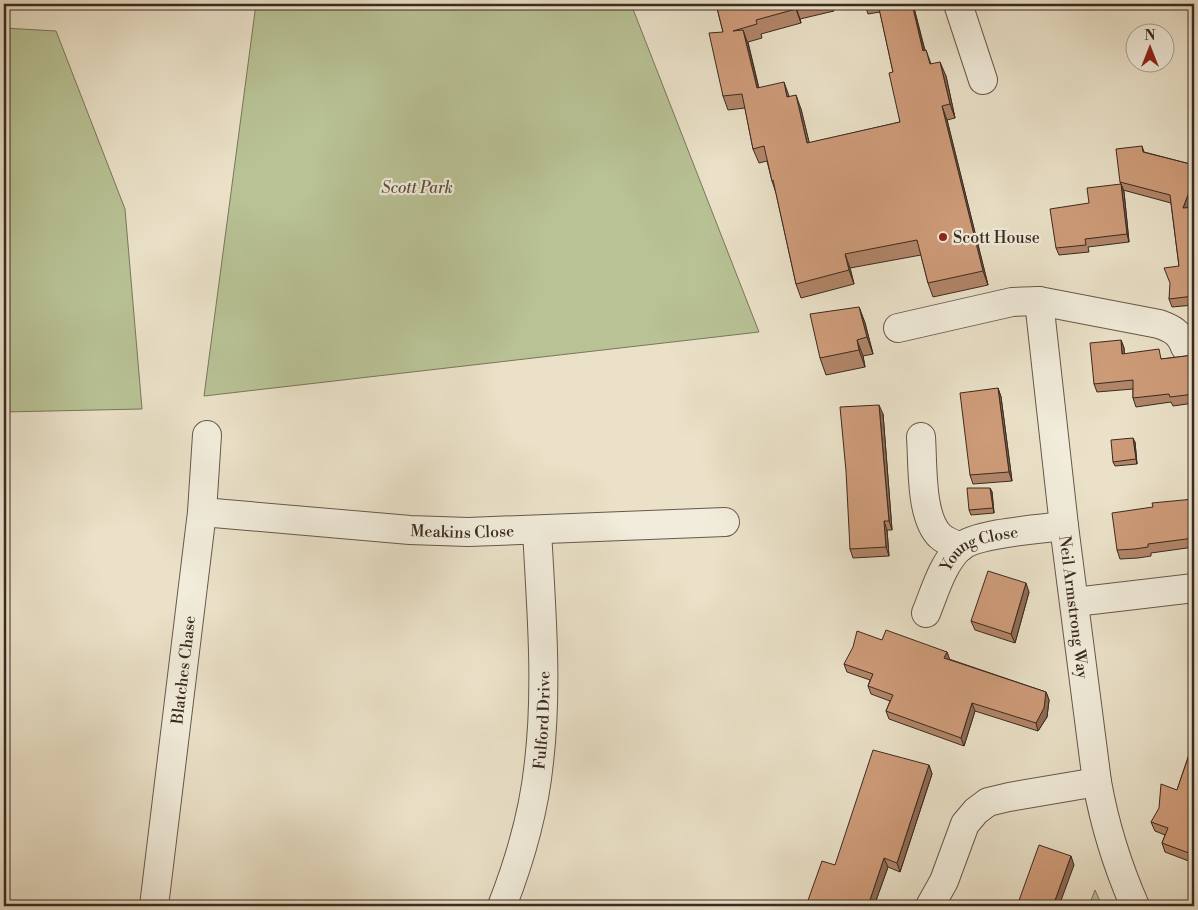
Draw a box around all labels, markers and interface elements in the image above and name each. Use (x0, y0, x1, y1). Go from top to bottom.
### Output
north arrow (1126, 22, 1176, 72)
text: N (1144, 27, 1156, 45)
park label: Scott Park (381, 178, 453, 198)
place label: Scott House (953, 228, 1040, 248)
marker: Scott House (937, 231, 949, 243)
street label: Meakins Close (410, 521, 514, 543)
street label: Young Close (935, 522, 1019, 576)
street label: Neil Armstrong Way (1054, 534, 1093, 680)
street label: Blatches Chase (167, 614, 200, 726)
street label: Fulford Drive (529, 671, 554, 771)

